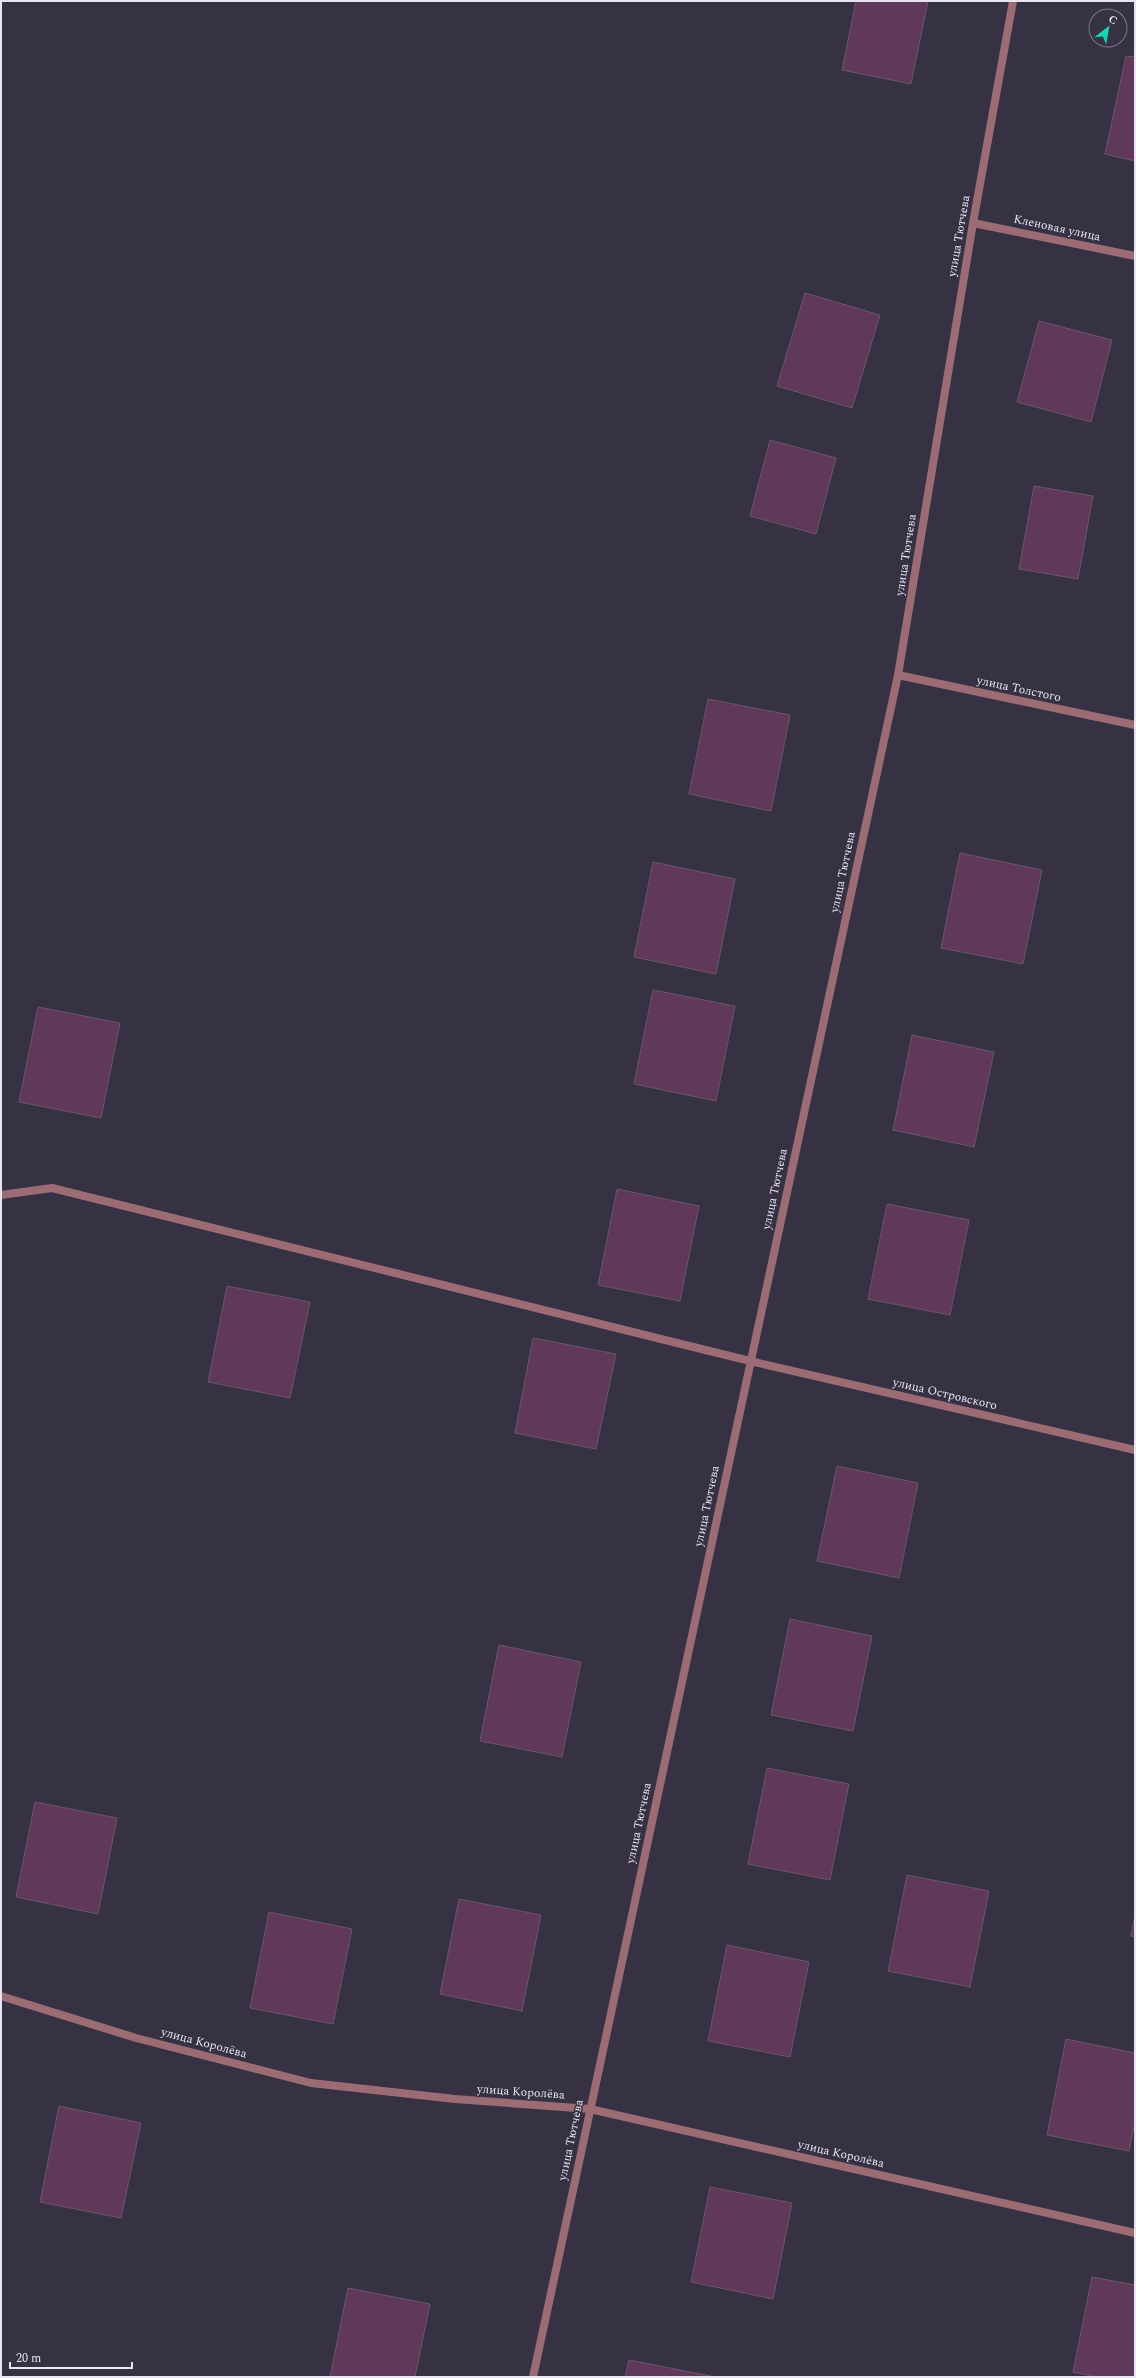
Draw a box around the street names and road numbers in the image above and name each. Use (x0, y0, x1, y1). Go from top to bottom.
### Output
street label: улица Тютчева (942, 194, 976, 279)
street label: Кленовая улица (1012, 210, 1102, 247)
street label: улица Тютчева (890, 513, 922, 598)
street label: улица Толстого (974, 671, 1063, 707)
street label: улица Тютчева (825, 830, 861, 915)
street label: улица Тютчева (757, 1147, 793, 1232)
street label: улица Островского (890, 1373, 999, 1415)
street label: улица Тютчева (689, 1464, 725, 1549)
street label: улица Тютчева (621, 1781, 657, 1866)
street label: улица Королёва (158, 2022, 249, 2064)
street label: улица Королёва (475, 2079, 566, 2105)
street label: улица Тютчева (553, 2098, 589, 2183)
street label: улица Королёва (795, 2135, 886, 2173)

